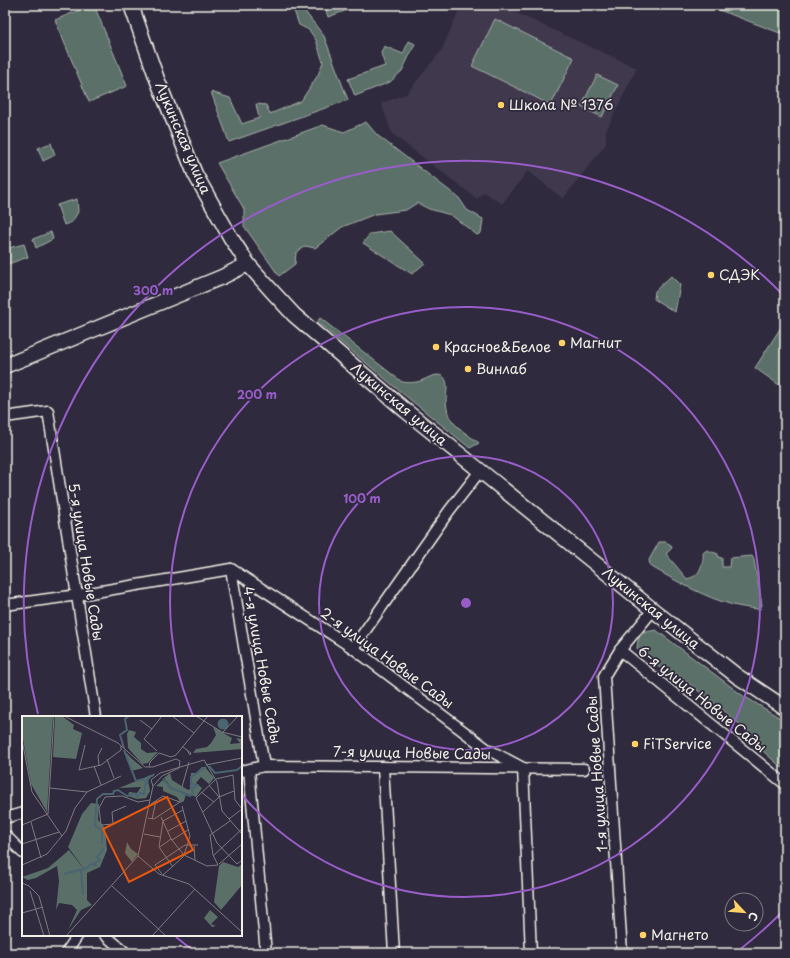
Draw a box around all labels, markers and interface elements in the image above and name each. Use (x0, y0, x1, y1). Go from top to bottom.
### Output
street label: Лукинская улица (150, 78, 217, 197)
place label: Школа № 1376 (509, 94, 614, 115)
marker: Школа № 1376 (496, 100, 506, 110)
place label: СДЭК (719, 264, 760, 285)
marker: СДЭК (706, 270, 716, 280)
text: 300 m (133, 281, 173, 299)
place label: Магнит (570, 332, 622, 353)
place label: Красное&Белое (444, 336, 551, 357)
marker: Магнит (557, 338, 567, 348)
marker: Красное&Белое (431, 342, 441, 352)
street label: Лукинская улица (347, 357, 452, 450)
place label: Винлаб (476, 358, 527, 379)
marker: Винлаб (463, 364, 473, 374)
text: 200 m (237, 385, 277, 403)
street label: 5-я улица Новые Сады (64, 482, 109, 642)
text: 100 m (343, 489, 381, 507)
street label: Лукинская улица (598, 562, 705, 654)
street label: 4-я улица Новые Сады (238, 584, 287, 745)
centre of rings (459, 596, 473, 610)
street label: 2-я улица Новые Сады (316, 602, 458, 713)
street label: 6-я улица Новые Сады (633, 640, 771, 757)
street label: 1-я улица Новые Сады (581, 695, 612, 853)
inset map (22, 716, 242, 936)
place label: FiTService (643, 733, 712, 754)
marker: FiTService (630, 739, 640, 749)
street label: 7-я улица Новые Сады (333, 741, 491, 764)
north arrow (724, 892, 764, 932)
text: С (744, 909, 763, 924)
place label: Магнето (651, 924, 709, 945)
marker: Магнето (638, 930, 648, 940)

